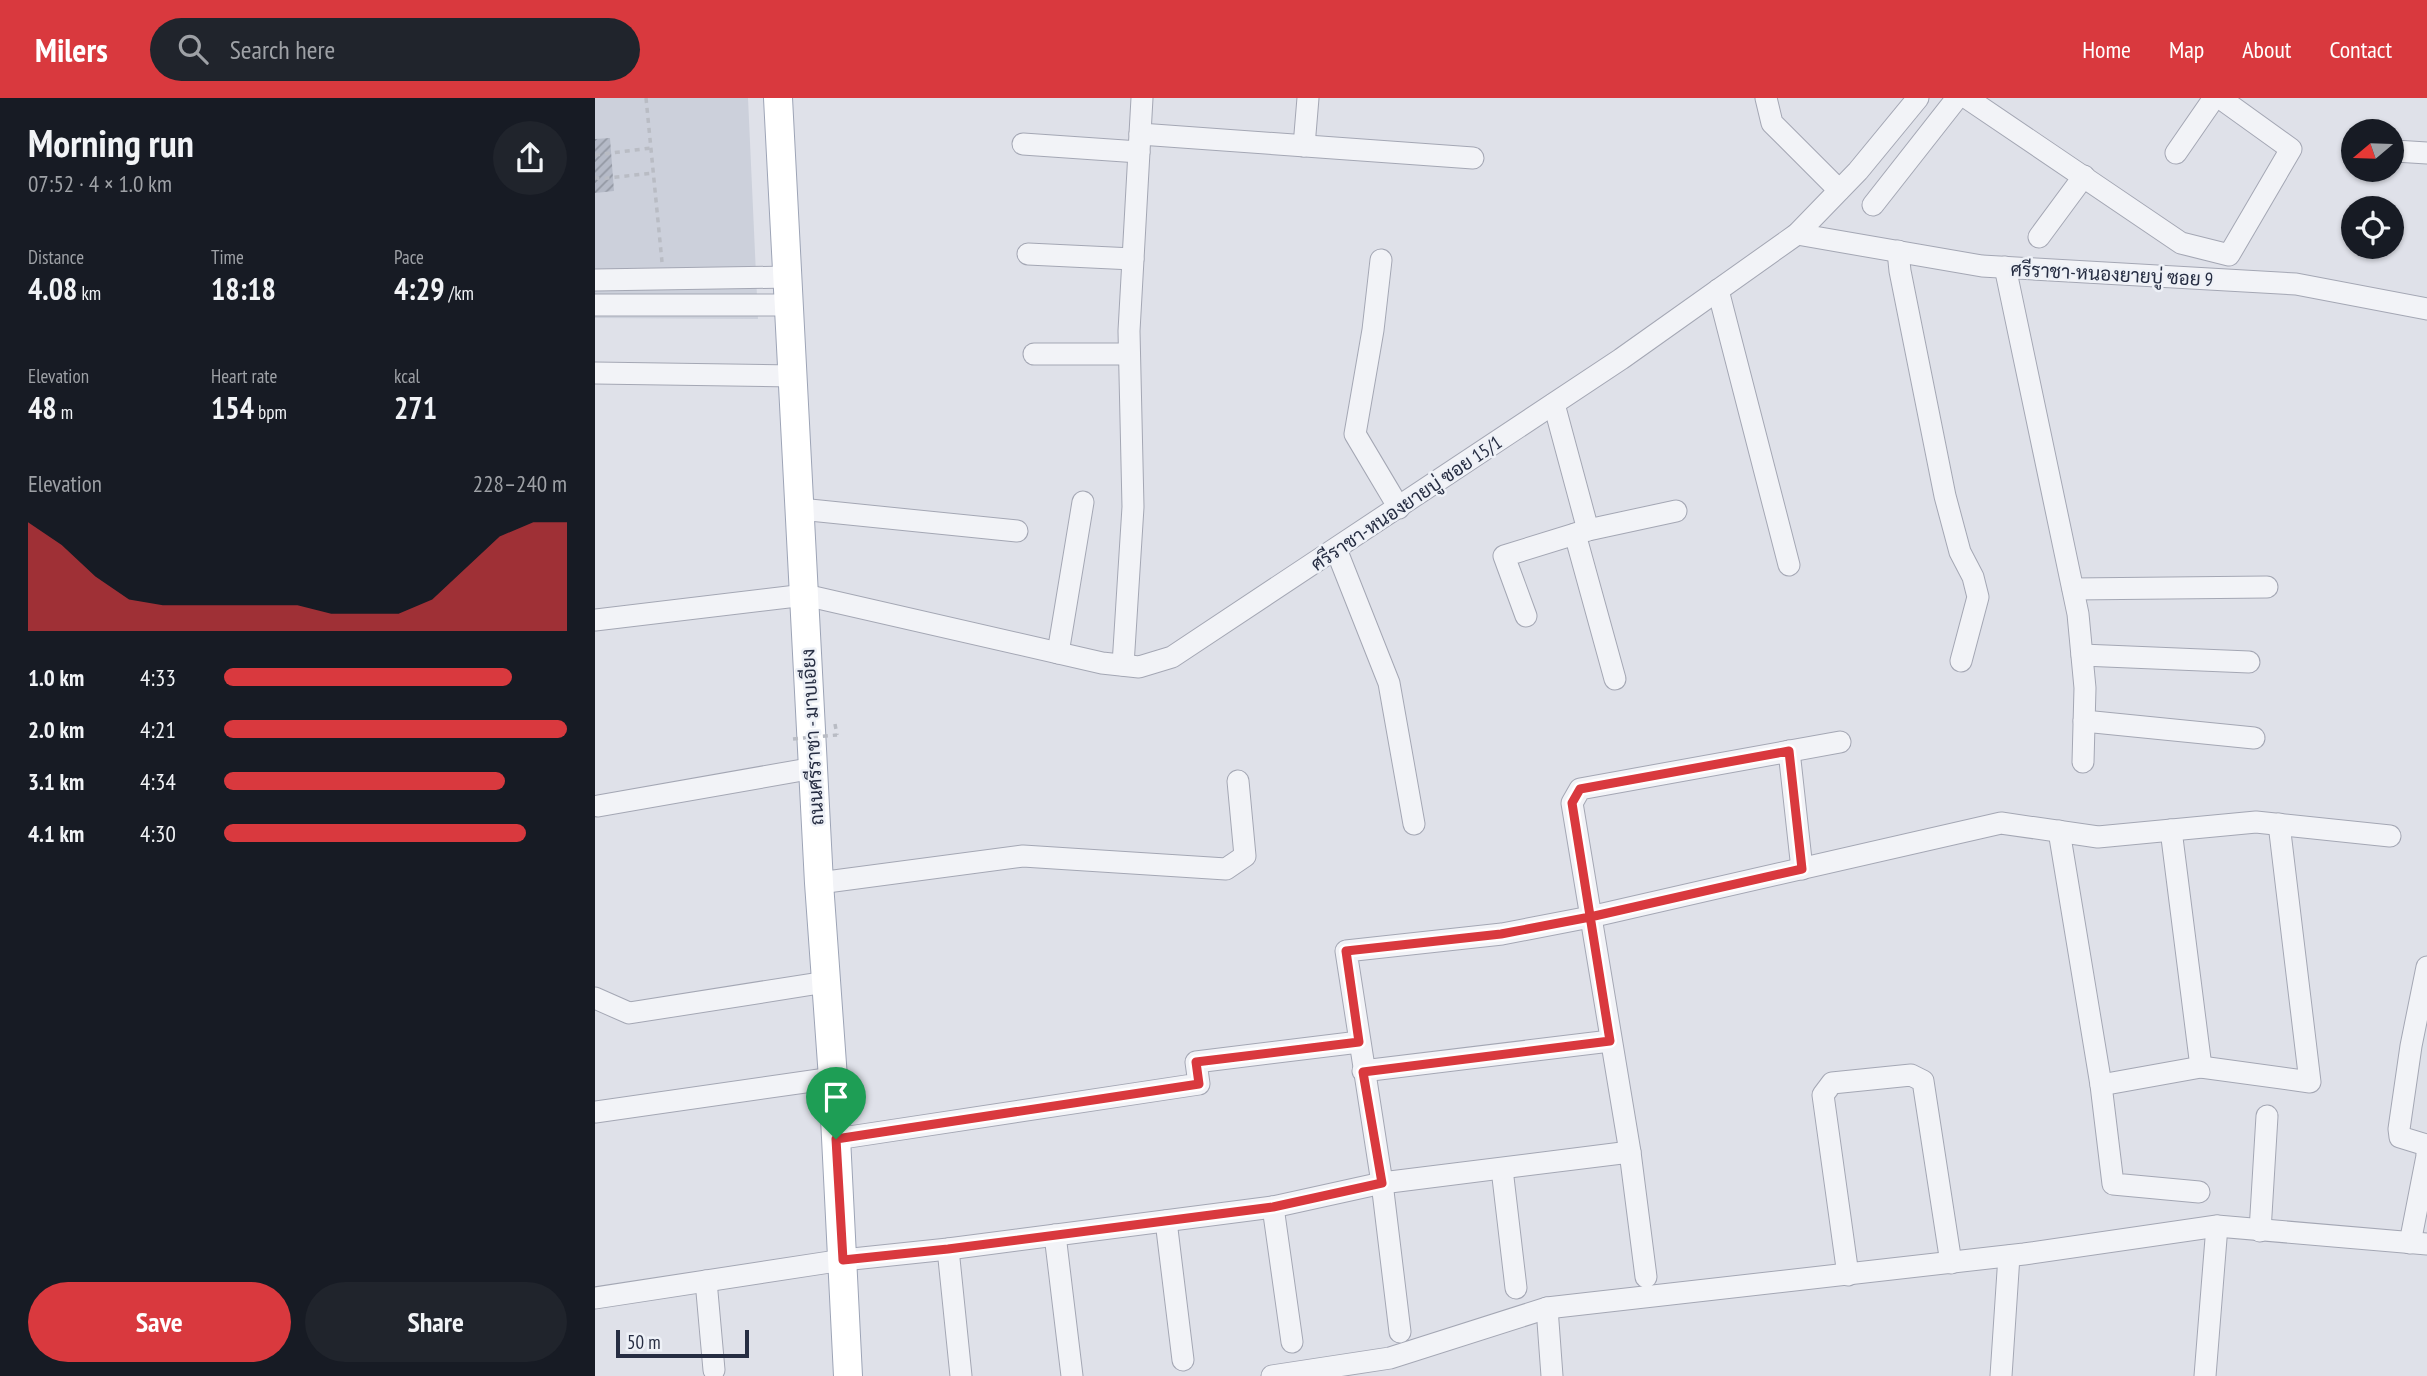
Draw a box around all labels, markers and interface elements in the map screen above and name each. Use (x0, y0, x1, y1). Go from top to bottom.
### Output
search box (150, 18, 640, 81)
text: Milers (35, 28, 108, 71)
icon: search (174, 30, 212, 68)
text: Search here (230, 33, 335, 66)
text: Home (2082, 34, 2131, 65)
text: Map (2169, 34, 2204, 65)
text: About (2242, 34, 2291, 65)
text: Contact (2329, 34, 2392, 65)
text: Morning run (28, 118, 194, 167)
north arrow (2341, 119, 2405, 182)
map controls (2341, 119, 2404, 259)
button: share (493, 121, 567, 195)
text: 07:52 · 4 × 1.0 km (28, 169, 172, 198)
button: locate (2341, 196, 2404, 259)
text: Distance (28, 245, 84, 269)
text: Time (211, 245, 244, 269)
text: Pace (394, 245, 424, 269)
street label: ศรีราชา-หนองยายบู่ ซอย 9 (2010, 257, 2214, 293)
text: 4.08 (28, 269, 77, 308)
text: 18:18 (211, 269, 276, 308)
text: 4:29 (394, 269, 445, 308)
text: km (77, 281, 101, 305)
text: /km (445, 281, 474, 305)
text: Elevation (28, 364, 89, 388)
text: Heart rate (211, 364, 277, 388)
text: kcal (394, 364, 420, 388)
text: 48 (28, 388, 57, 427)
text: 154 (211, 388, 254, 427)
text: 271 (394, 388, 437, 427)
text: m (57, 400, 73, 424)
text: bpm (254, 400, 287, 424)
street label: ศรีราชา-หนองยายบู่ ซอย 15/1 (1306, 430, 1507, 578)
text: Elevation (28, 469, 102, 498)
text: 228–240 m (473, 469, 567, 498)
street label: ถนนศรีราชา - มาบเอียง (795, 648, 829, 826)
text: 1.0 km (28, 663, 84, 692)
text: 4:33 (140, 663, 176, 692)
text: 2.0 km (28, 715, 84, 744)
text: 4:21 (140, 715, 176, 744)
text: 3.1 km (28, 767, 84, 796)
text: 4:34 (140, 767, 176, 796)
text: 4.1 km (28, 819, 84, 848)
text: 4:30 (140, 819, 176, 848)
pin (806, 1067, 866, 1139)
icon: arrive (817, 1078, 855, 1116)
button: Save (28, 1282, 291, 1362)
button: Share (305, 1282, 567, 1362)
scale bar (616, 1327, 749, 1359)
text: 50 m (627, 1330, 661, 1354)

